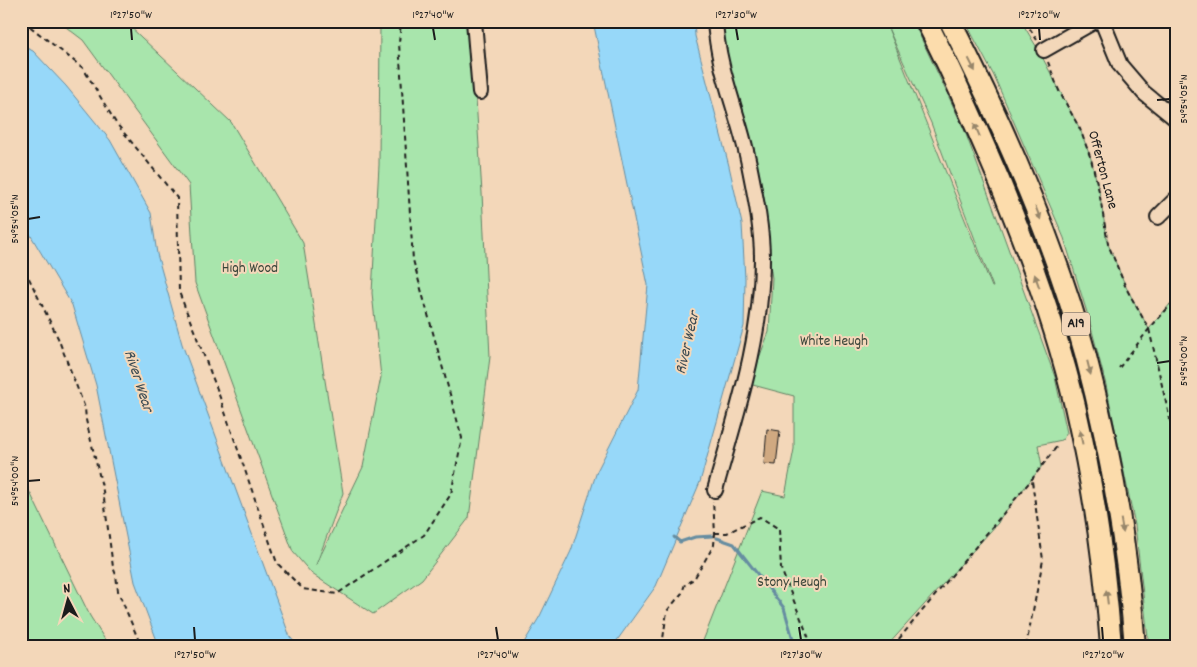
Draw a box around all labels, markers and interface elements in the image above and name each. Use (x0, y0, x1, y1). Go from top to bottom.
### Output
text: 1°27'50"W (110, 7, 152, 24)
text: 1°27'40"W (412, 7, 454, 24)
text: 1°27'30"W (715, 7, 757, 24)
text: 1°27'20"W (1018, 7, 1060, 24)
one-way arrow (968, 57, 976, 72)
text: 54°54'05"N (1176, 74, 1193, 124)
one-way arrow (973, 123, 981, 137)
street label: Offerton Lane (1081, 128, 1123, 212)
text: 54°54'05"N (7, 194, 24, 244)
one-way arrow (1034, 206, 1042, 221)
park label: High Wood (222, 258, 278, 280)
one-way arrow (1033, 273, 1040, 288)
water label: River Wear (670, 307, 707, 377)
road number: A19 (1062, 312, 1090, 336)
park label: White Heugh (800, 331, 868, 353)
text: 54°54'00"N (1176, 336, 1193, 386)
water label: River Wear (117, 347, 159, 417)
one-way arrow (1085, 360, 1093, 375)
one-way arrow (1077, 429, 1085, 444)
text: 54°54'00"N (7, 456, 24, 506)
one-way arrow (1119, 519, 1127, 535)
park label: Stony Heugh (757, 572, 827, 594)
north arrow (42, 574, 92, 624)
text: N (62, 579, 71, 599)
one-way arrow (1103, 589, 1111, 605)
text: 1°27'50"W (174, 647, 216, 664)
text: 1°27'40"W (477, 647, 519, 664)
text: 1°27'30"W (780, 647, 822, 664)
text: 1°27'20"W (1082, 647, 1124, 664)

